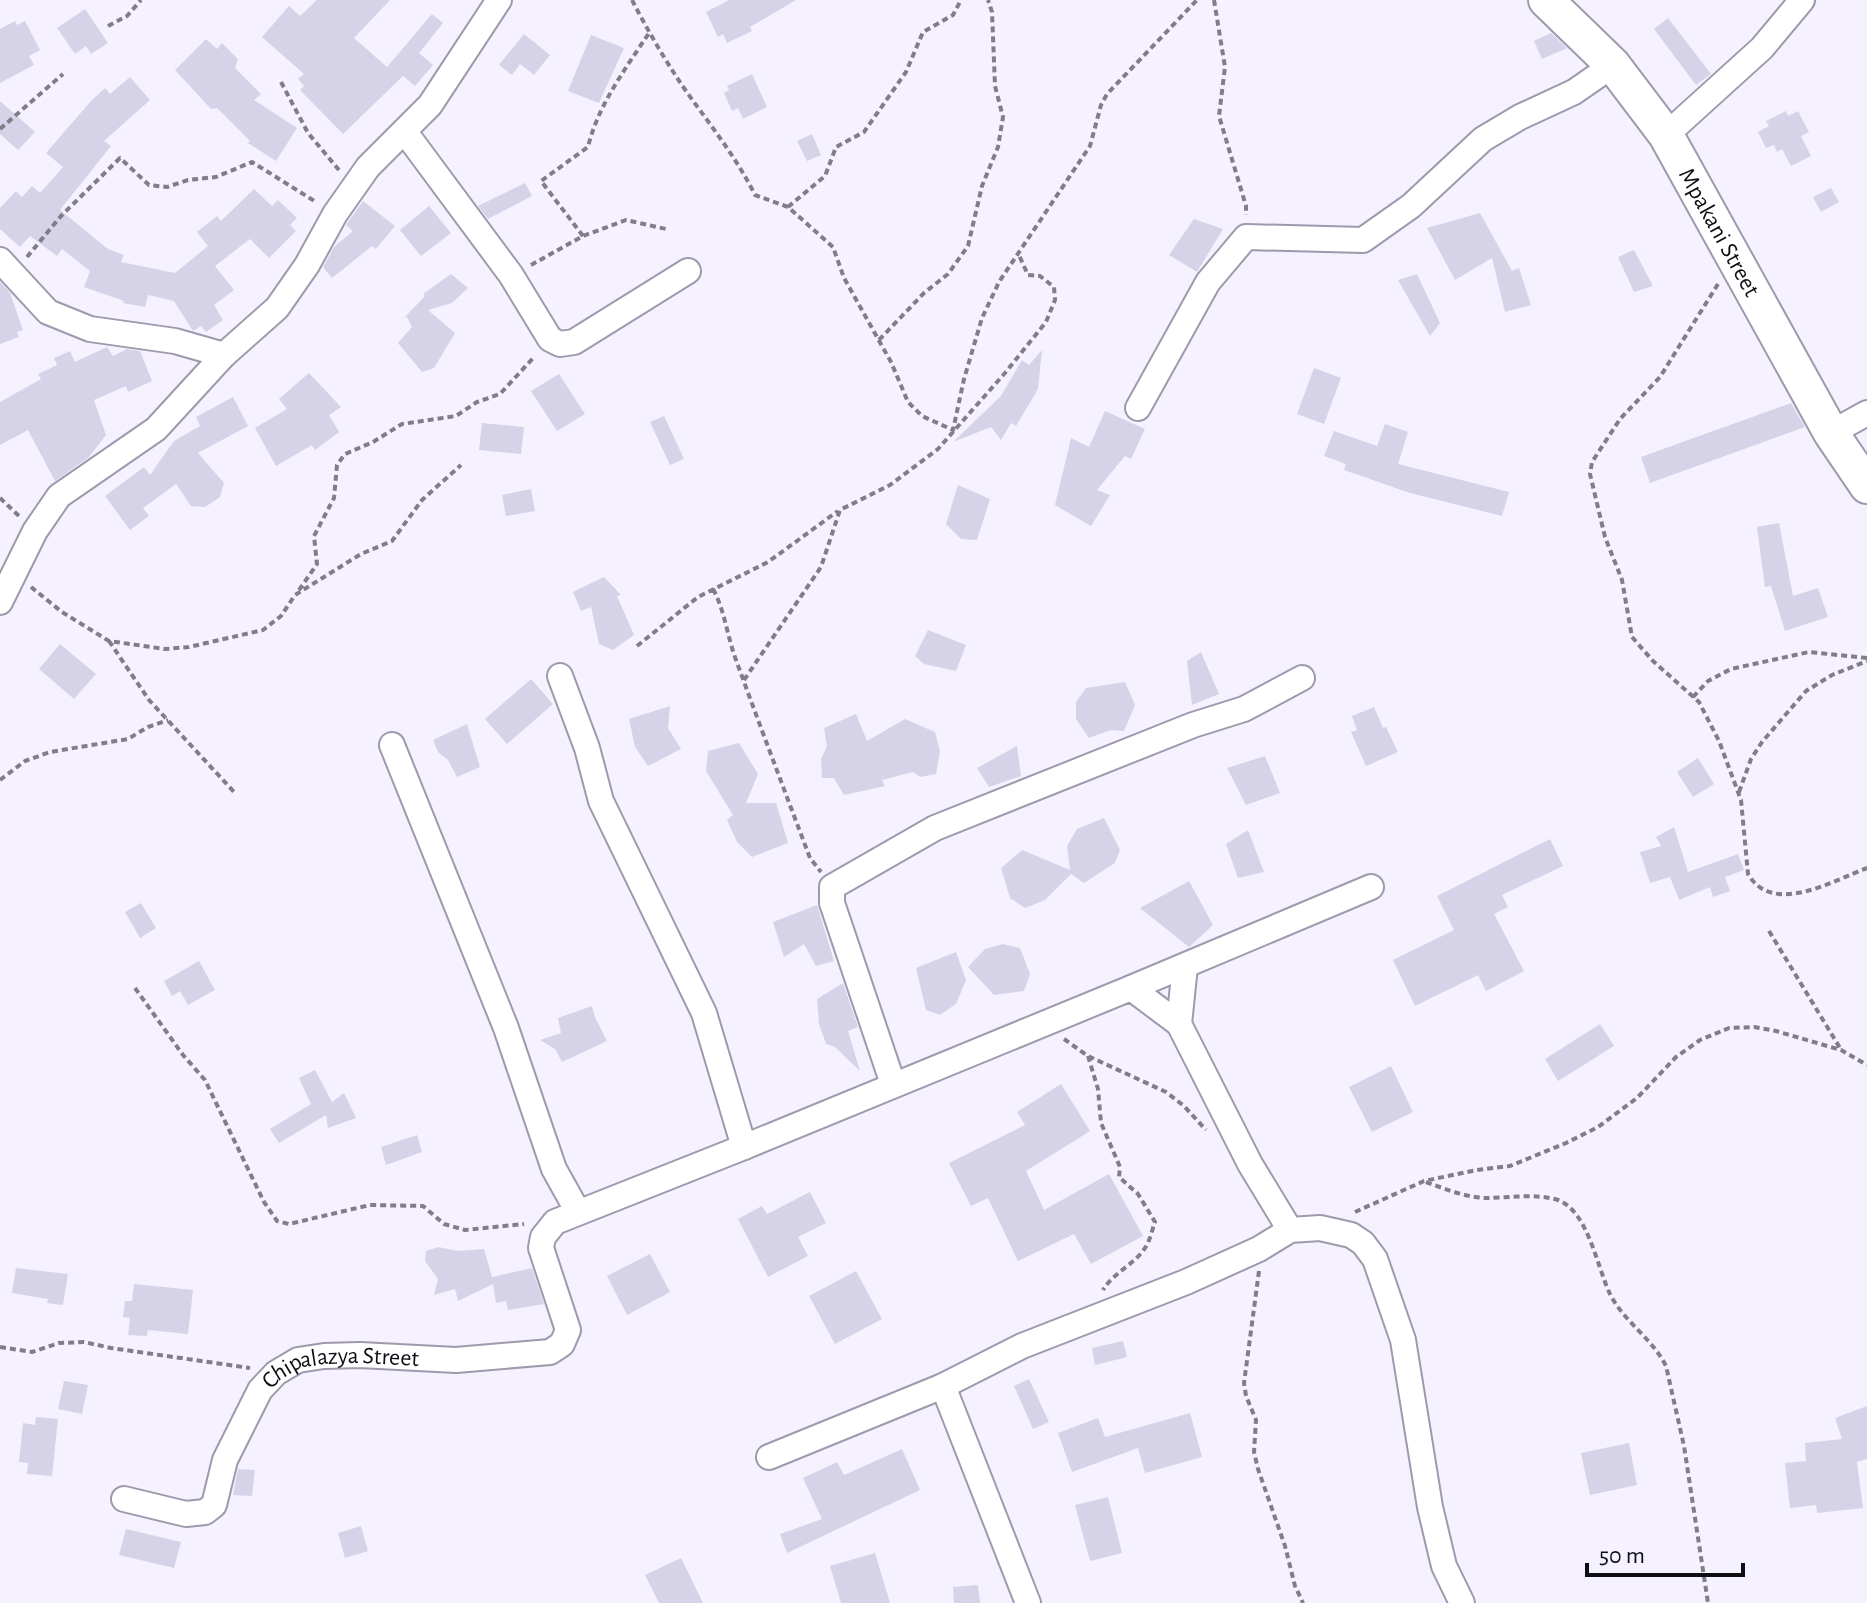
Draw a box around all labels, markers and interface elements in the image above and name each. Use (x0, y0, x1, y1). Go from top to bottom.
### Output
street label: Mpakani Street (1674, 164, 1764, 301)
street label: Chipalazya Street (257, 1344, 420, 1393)
scale bar (1587, 1527, 1743, 1577)
text: 50 m (1599, 1544, 1645, 1568)

